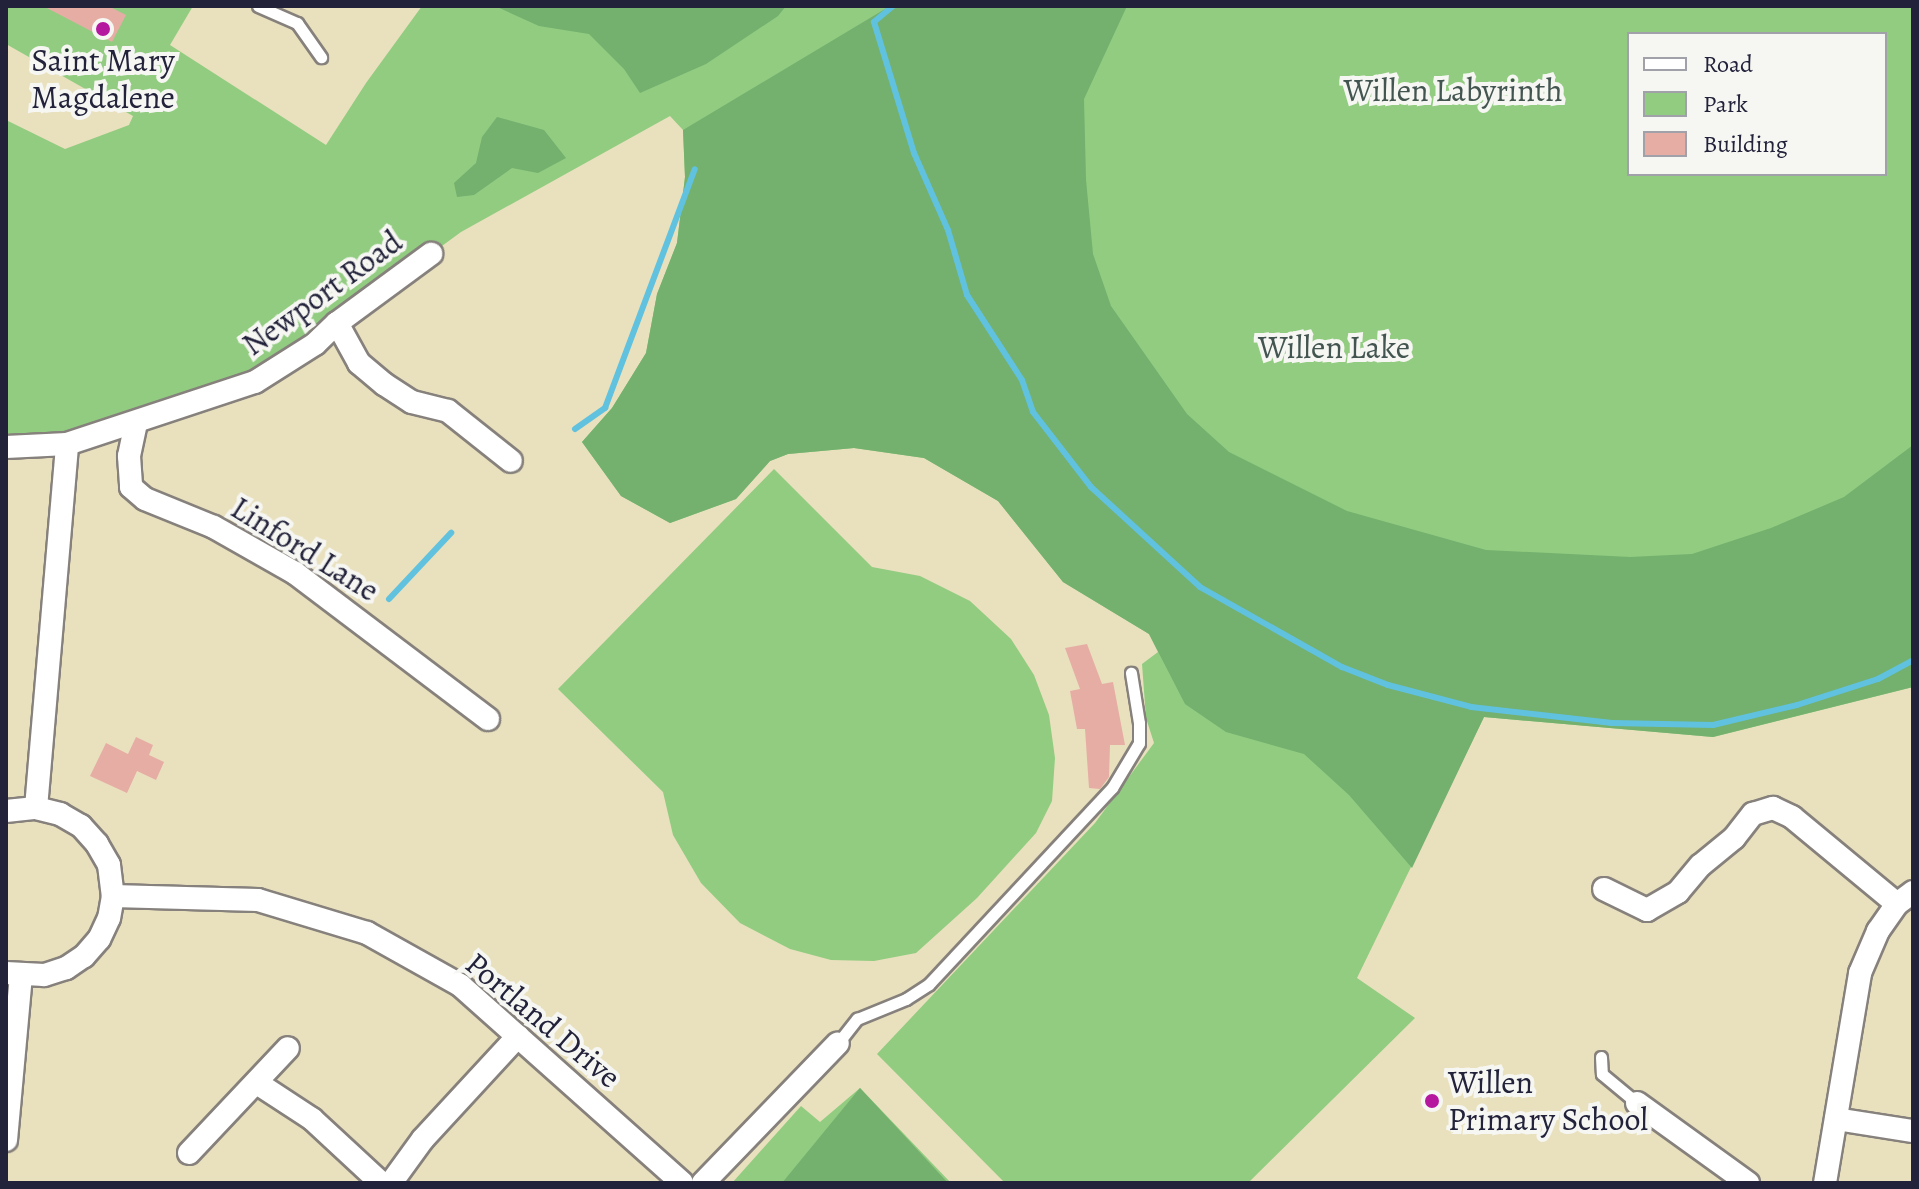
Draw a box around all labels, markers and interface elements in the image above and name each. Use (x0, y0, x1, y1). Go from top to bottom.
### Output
marker: Saint Mary Magdalene (94, 20, 112, 38)
legend (1627, 32, 1887, 176)
place label: Saint Mary Magdalene (31, 42, 175, 117)
text: Road (1703, 48, 1753, 80)
park label: Willen Labyrinth (1343, 71, 1563, 109)
text: Park (1703, 88, 1748, 120)
text: Building (1703, 128, 1788, 160)
street label: Newport Road (235, 222, 409, 364)
park label: Willen Lake (1258, 328, 1410, 366)
street label: Linford Lane (224, 488, 386, 610)
street label: Portland Drive (458, 944, 628, 1096)
place label: Willen Primary School (1448, 1064, 1648, 1139)
marker: Willen Primary School (1423, 1092, 1441, 1110)

